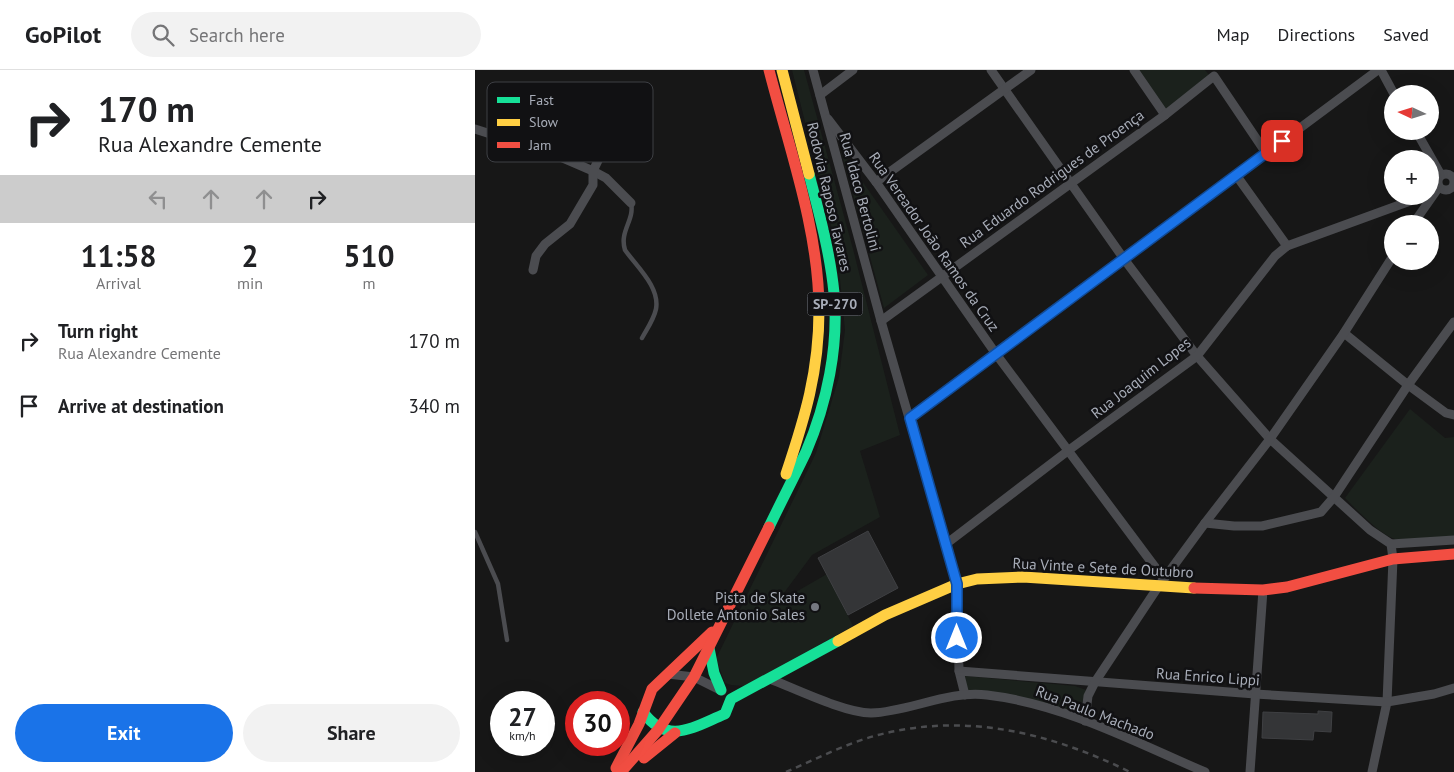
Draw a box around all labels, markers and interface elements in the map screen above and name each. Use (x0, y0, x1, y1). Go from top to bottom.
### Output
search box (131, 12, 481, 57)
text: GoPilot (25, 19, 101, 50)
icon: search (149, 21, 177, 49)
text: Search here (189, 23, 285, 47)
text: Map (1217, 23, 1249, 46)
text: Directions (1277, 23, 1355, 46)
text: Saved (1383, 23, 1429, 46)
legend (487, 82, 653, 162)
north arrow (1384, 85, 1439, 140)
map controls (1384, 85, 1439, 270)
text: 170 m (98, 86, 195, 132)
icon: right (15, 90, 80, 155)
text: Fast (529, 91, 554, 109)
street label: Rua Eduardo Rodrigues de Proença (956, 105, 1148, 252)
text: Slow (529, 113, 559, 131)
street label: Rodovia Raposo Tavares (803, 120, 856, 274)
pin (1261, 120, 1303, 162)
icon: arrive (1268, 127, 1296, 155)
text: Rua Alexandre Cemente (98, 130, 322, 158)
street label: Rua Idaco Bertolini (835, 130, 885, 253)
text: Jam (528, 136, 551, 154)
street label: Rua Vereador João Ramos da Cruz (865, 148, 1004, 335)
button: + (1384, 150, 1439, 205)
icon: left (144, 185, 172, 213)
icon: ahead (197, 185, 225, 213)
icon: ahead (250, 185, 278, 213)
icon: right (303, 185, 331, 213)
button: − (1384, 215, 1439, 270)
text: 11:58 (80, 236, 157, 275)
text: 2 (242, 236, 259, 275)
text: 510 (343, 236, 395, 275)
text: Arrival (96, 273, 141, 293)
text: min (237, 273, 263, 293)
text: m (363, 273, 376, 293)
road number: SP-270 (807, 292, 863, 315)
text: Turn right (58, 319, 138, 343)
icon: right (15, 327, 43, 355)
text: 170 m (408, 329, 460, 353)
street label: Rua Joaquim Lopes (1087, 333, 1194, 422)
text: Rua Alexandre Cemente (58, 343, 221, 363)
icon: arrive (15, 392, 43, 420)
text: Arrive at destination (58, 394, 224, 418)
text: 340 m (408, 394, 460, 418)
street label: Rua Vinte e Sete de Outubro (1012, 553, 1194, 582)
place label: Pista de Skate Dollete Antonio Sales (667, 588, 805, 624)
marker: Pista de Skate Dollete Antonio Sales (809, 601, 821, 613)
position arrow (930, 611, 982, 663)
street label: Rua Enrico Lippi (1155, 663, 1261, 690)
street label: Rua Paulo Machado (1033, 681, 1157, 744)
speed limit sign: 30 (565, 691, 630, 756)
text: 27 (508, 701, 537, 733)
button: Exit (15, 704, 233, 762)
button: Share (243, 704, 460, 762)
text: km/h (509, 728, 536, 743)

